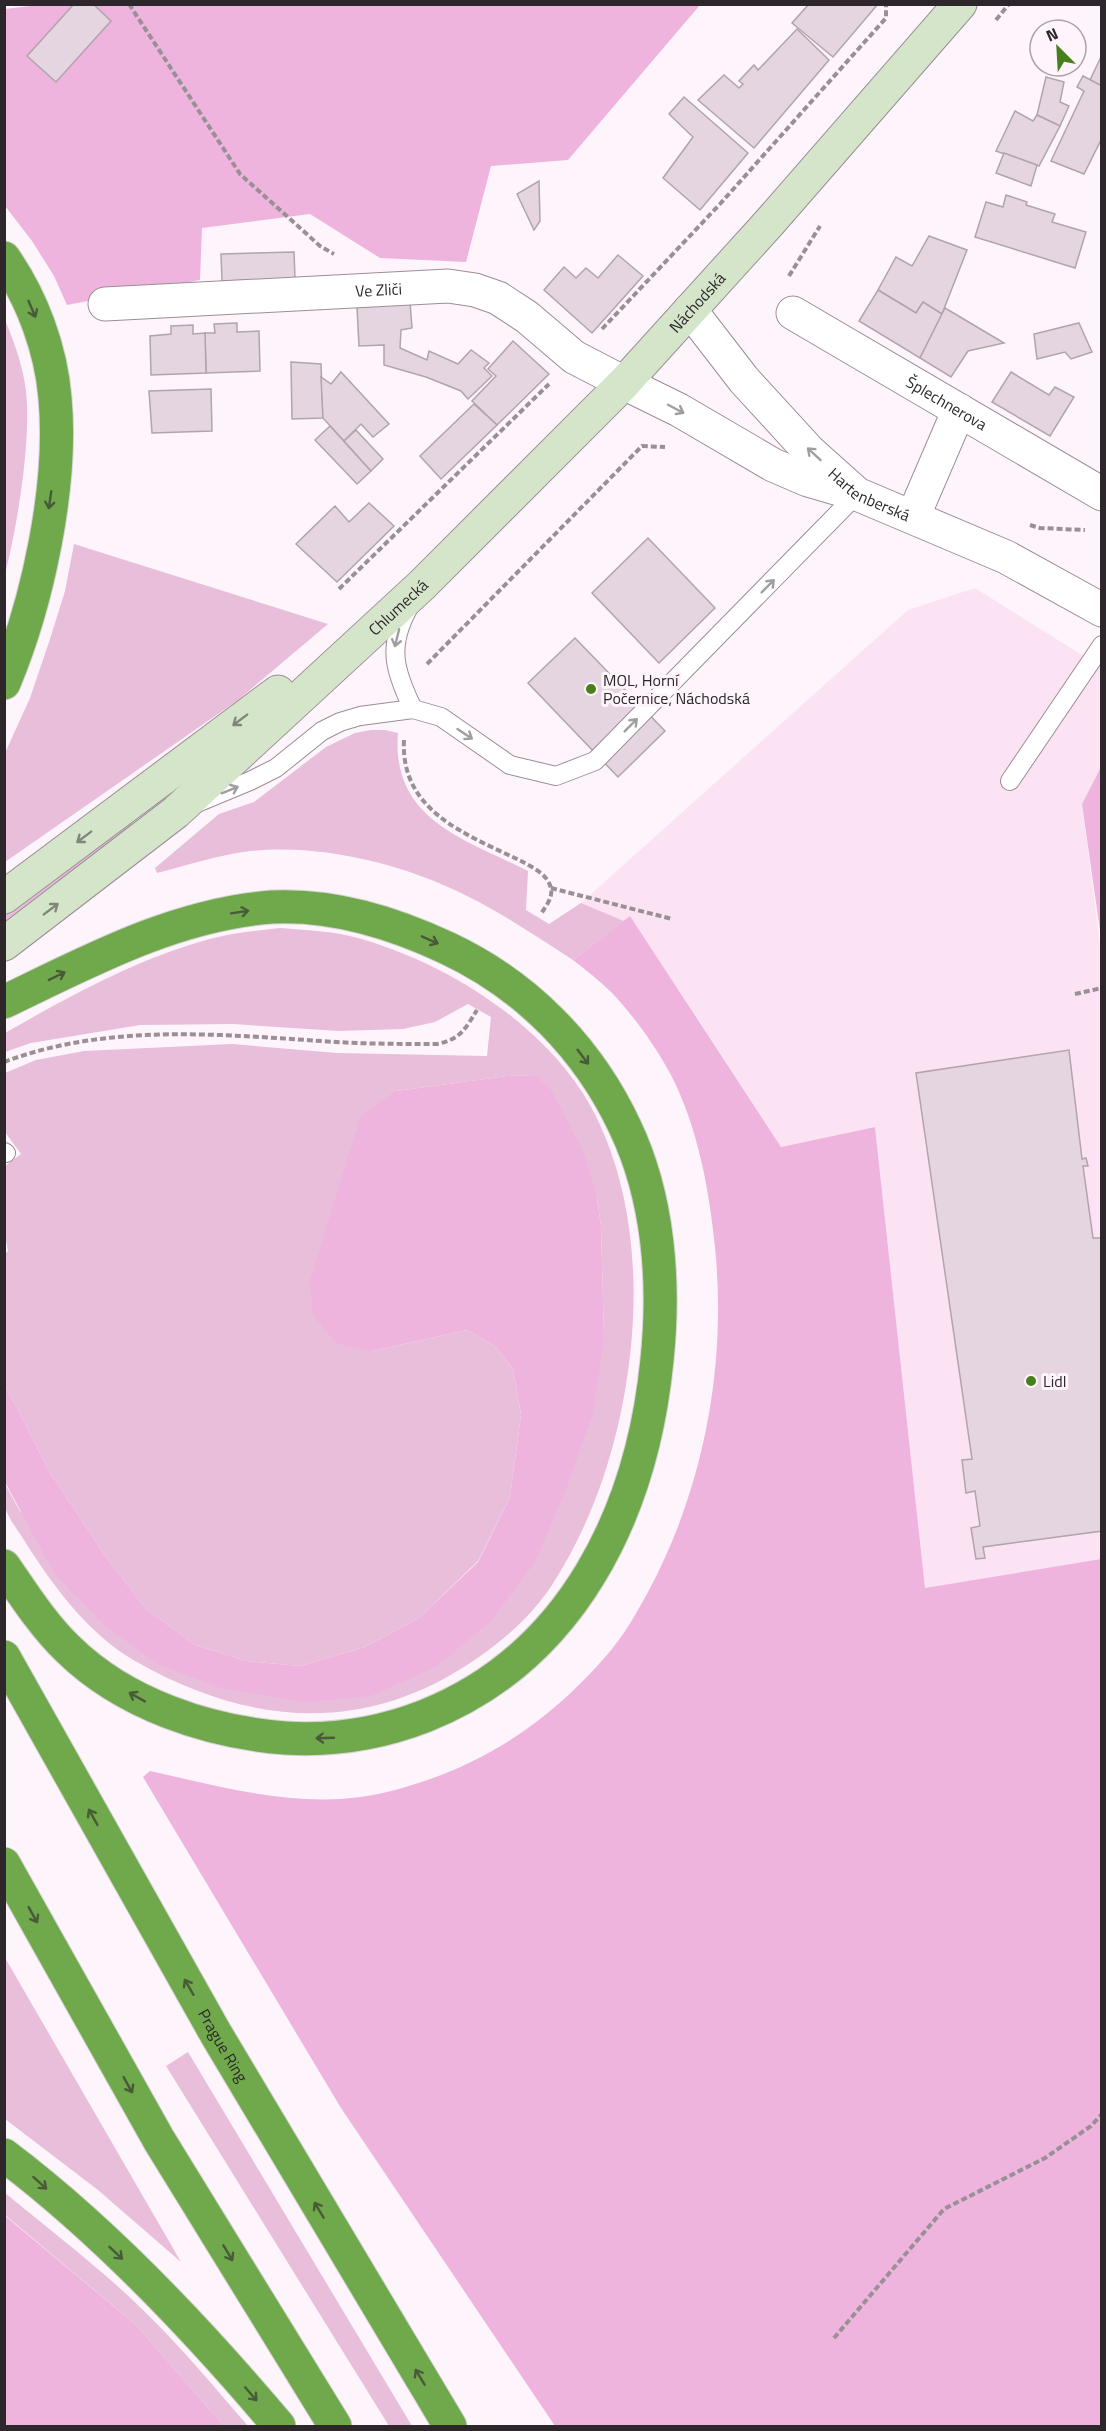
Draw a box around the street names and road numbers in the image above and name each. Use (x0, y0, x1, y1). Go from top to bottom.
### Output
street label: Náchodská (663, 267, 731, 338)
street label: Ve Zliči (355, 276, 403, 303)
street label: Šplechnerova (901, 370, 992, 436)
street label: Hartenberská (823, 462, 914, 527)
street label: Chlumecká (363, 573, 434, 641)
street label: Prague Ring (192, 2004, 254, 2087)

